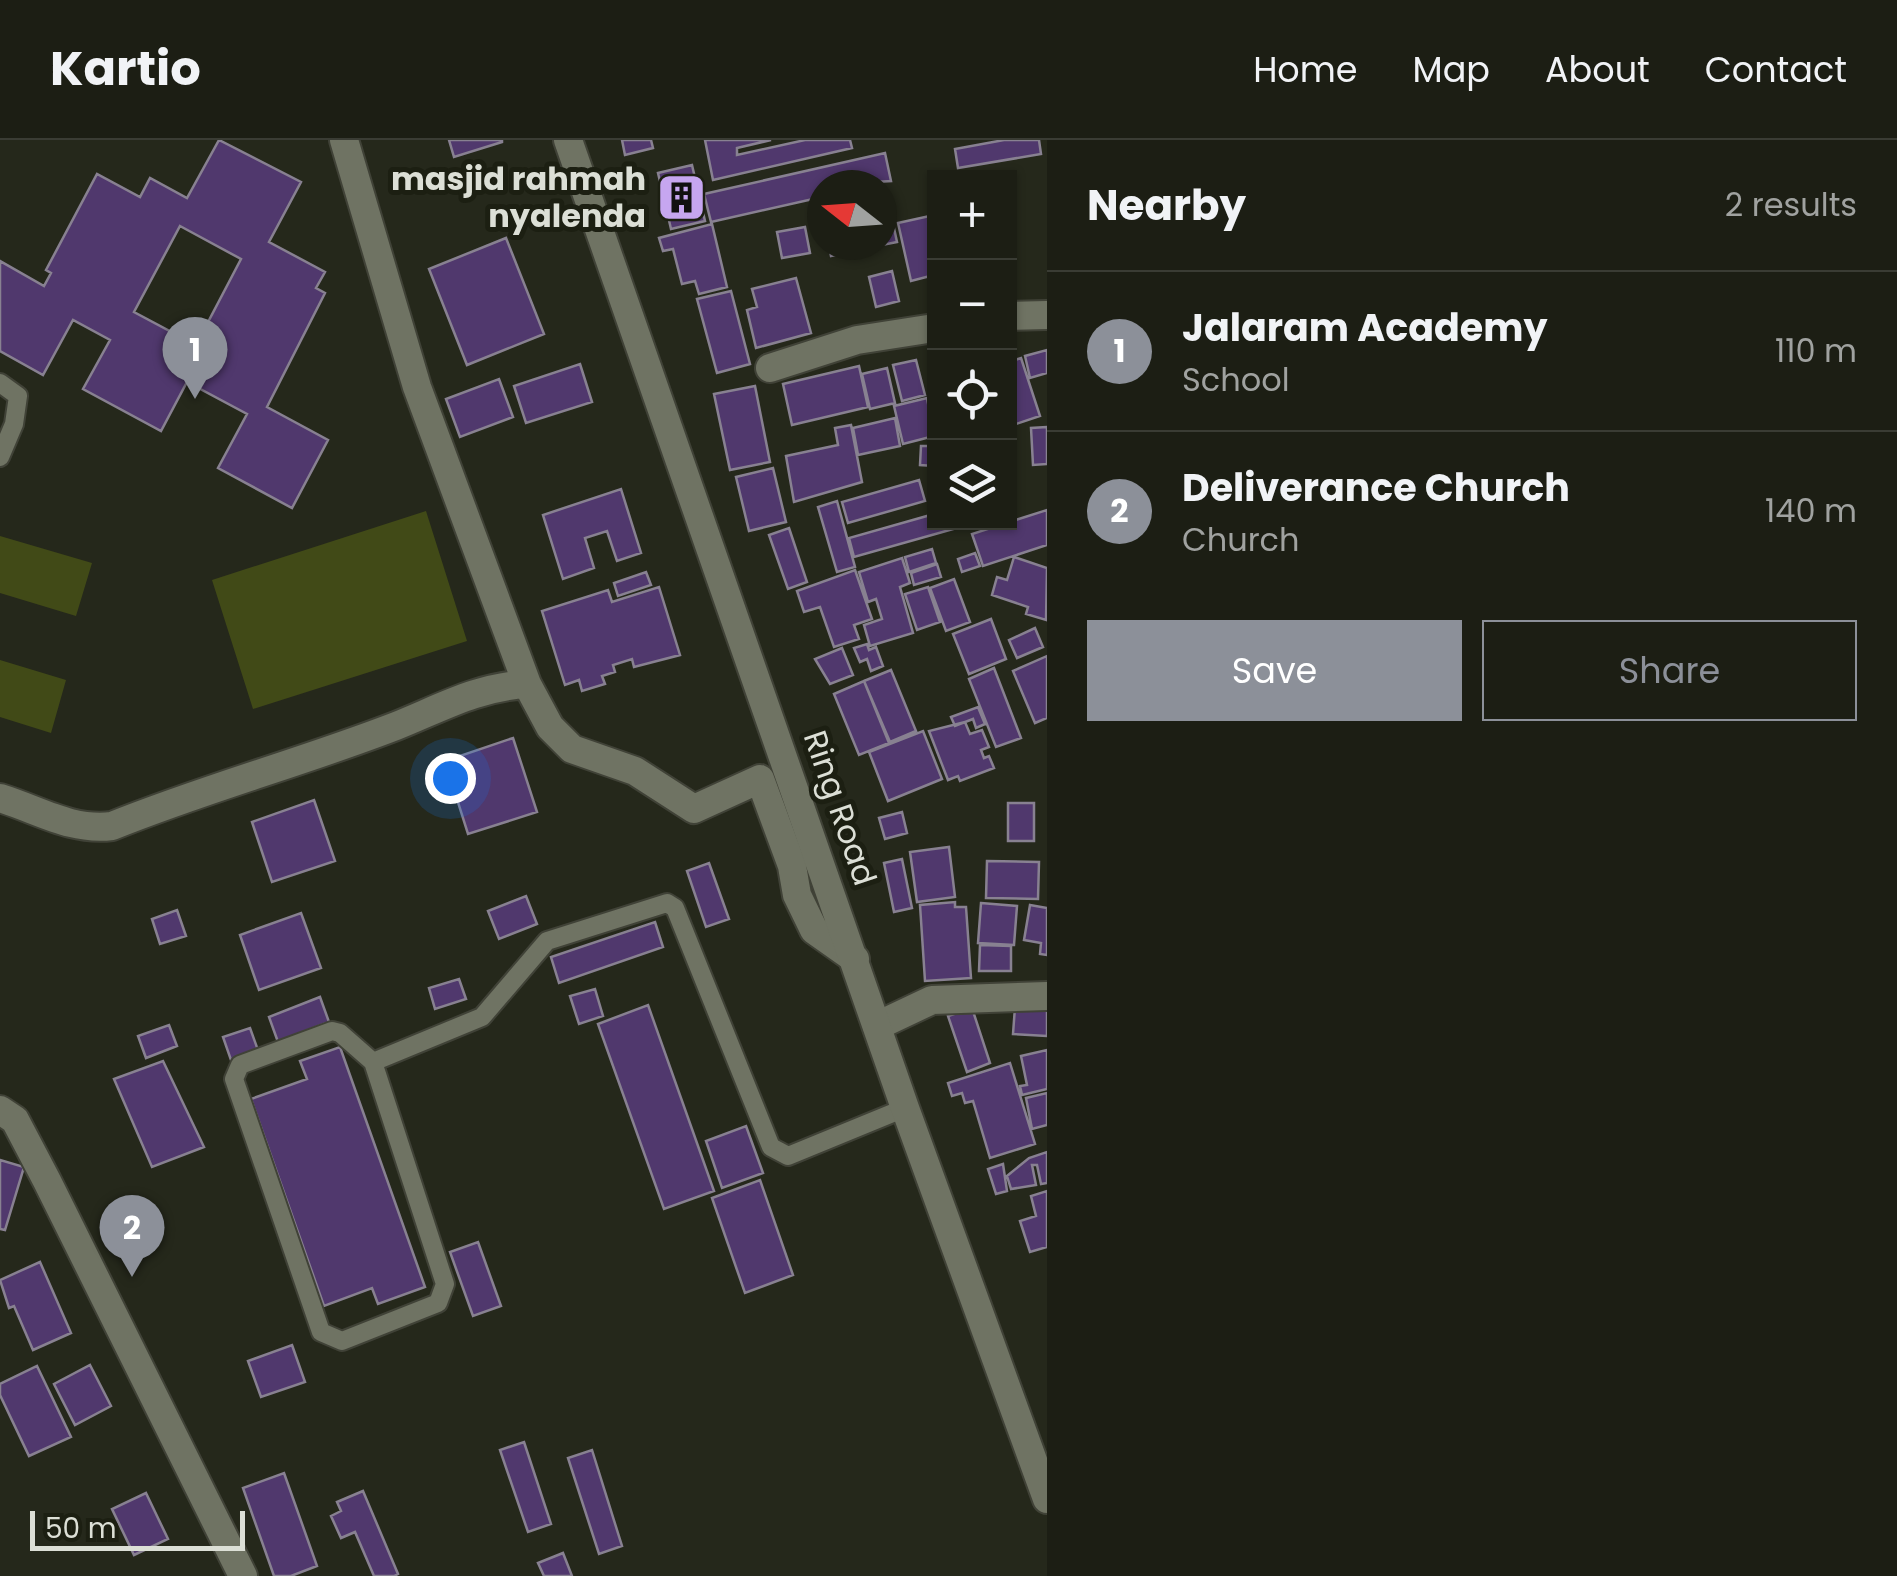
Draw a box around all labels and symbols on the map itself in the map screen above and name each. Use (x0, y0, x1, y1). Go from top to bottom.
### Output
place label: masjid rahmah nyalenda (391, 156, 646, 238)
north arrow (807, 170, 897, 260)
building icon: masjid rahmah nyalenda (655, 171, 707, 223)
pin: 1 (162, 316, 228, 399)
street label: Ring Road (793, 724, 888, 891)
your location (425, 753, 476, 804)
pin: 2 (100, 1194, 164, 1277)
scale bar (30, 1506, 245, 1550)

